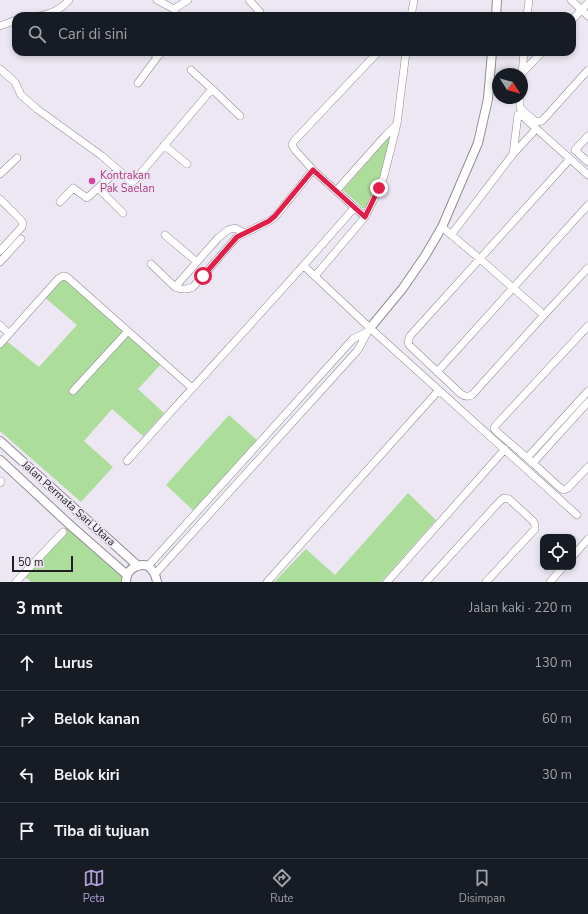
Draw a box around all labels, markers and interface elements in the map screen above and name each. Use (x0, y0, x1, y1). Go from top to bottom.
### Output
search box (12, 12, 576, 56)
icon: search (26, 23, 48, 45)
text: Cari di sini (58, 24, 127, 44)
north arrow (492, 68, 528, 104)
place label: Kontrakan Pak Saelan (100, 168, 155, 196)
marker: Kontrakan Pak Saelan (87, 176, 97, 186)
route end (370, 179, 388, 197)
route start (194, 267, 212, 285)
street label: Jalan Permata Sari Utara (18, 457, 119, 550)
map controls (540, 534, 576, 570)
button: locate (540, 534, 576, 570)
scale bar (12, 554, 73, 573)
text: 50 m (18, 555, 43, 570)
text: 3 mnt (16, 597, 62, 620)
text: Jalan kaki · 220 m (469, 599, 572, 617)
icon: ahead (16, 652, 38, 674)
text: Lurus (54, 653, 93, 673)
text: 130 m (534, 654, 572, 672)
icon: right (16, 708, 38, 730)
text: Belok kanan (54, 709, 140, 729)
text: 60 m (542, 710, 572, 728)
icon: left (16, 764, 38, 786)
text: Belok kiri (54, 765, 119, 785)
text: 30 m (542, 766, 572, 784)
icon: arrive (16, 820, 38, 842)
text: Tiba di tujuan (54, 821, 149, 841)
tab: Peta (83, 867, 105, 906)
tab: Rute (270, 867, 293, 906)
tab: Disimpan (459, 867, 505, 906)

